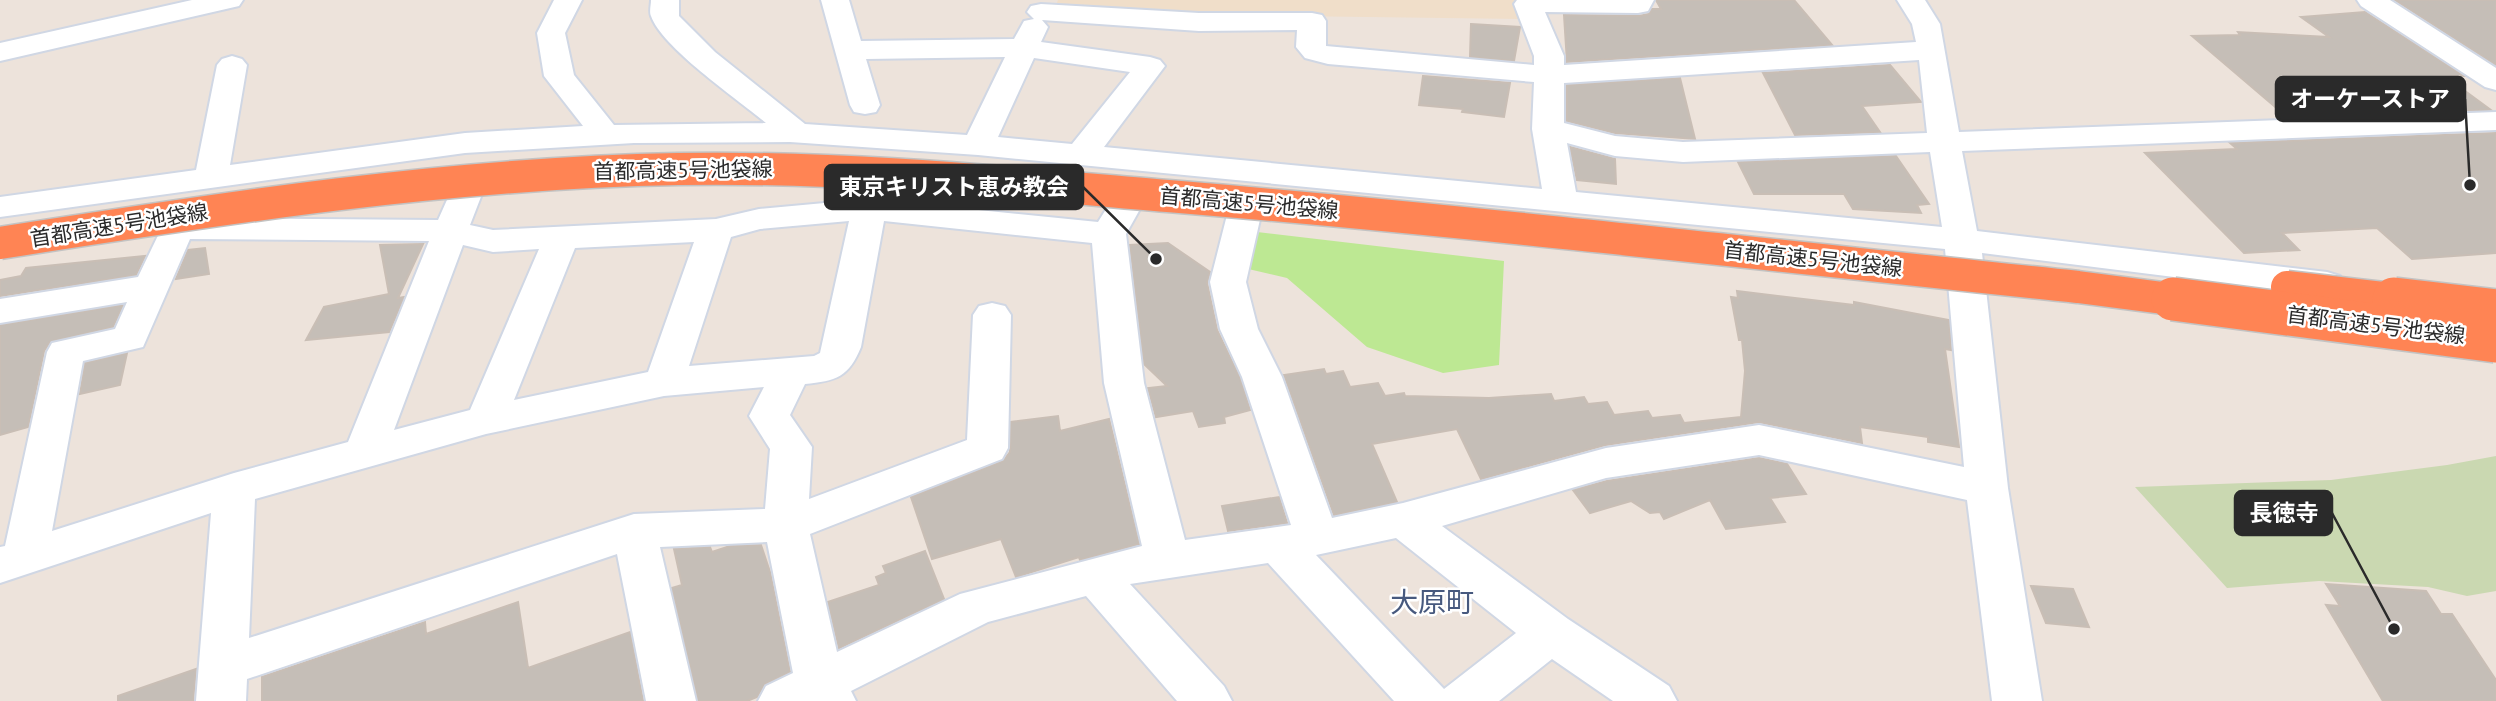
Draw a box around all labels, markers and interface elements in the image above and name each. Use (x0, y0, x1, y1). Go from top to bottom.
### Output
callout: オーケーストア (2276, 77, 2465, 121)
text: オーケーストア (2290, 84, 2450, 113)
street label: 首都高速5号池袋線 (593, 155, 773, 185)
callout: 東京キリスト恵み教会 (825, 165, 1083, 209)
text: 東京キリスト恵み教会 (839, 172, 1069, 201)
street label: 首都高速5号池袋線 (1158, 182, 1340, 224)
street label: 首都高速5号池袋線 (28, 198, 210, 252)
street label: 首都高速5号池袋線 (1722, 236, 1904, 282)
street label: 首都高速5号池袋線 (2285, 301, 2467, 349)
callout: 長徳寺 (2235, 491, 2332, 535)
text: 長徳寺 (2250, 498, 2319, 527)
district label: 大原町 (1390, 583, 1474, 620)

